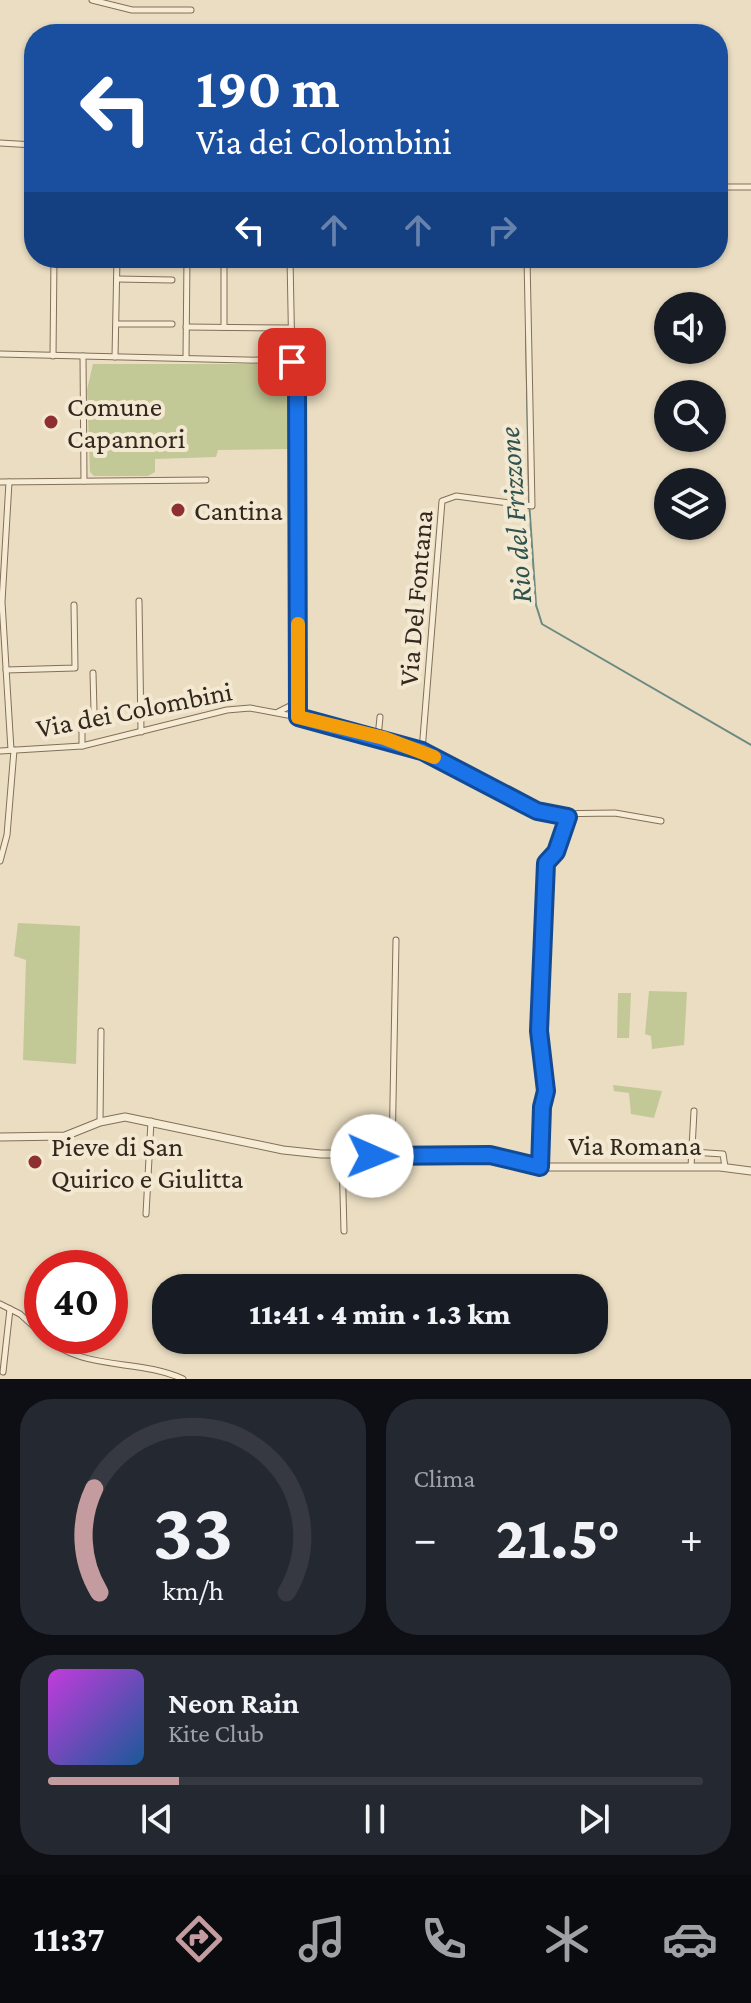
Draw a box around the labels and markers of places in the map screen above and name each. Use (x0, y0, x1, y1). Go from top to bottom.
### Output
pin (258, 328, 326, 396)
place label: Comune Capannori (67, 391, 185, 454)
marker: Comune Capannori (42, 413, 60, 431)
place label: Cantina (194, 495, 283, 526)
marker: Cantina (169, 501, 187, 519)
place label: Pieve di San Quirico e Giulitta (51, 1131, 243, 1194)
marker: Pieve di San Quirico e Giulitta (26, 1153, 44, 1171)

